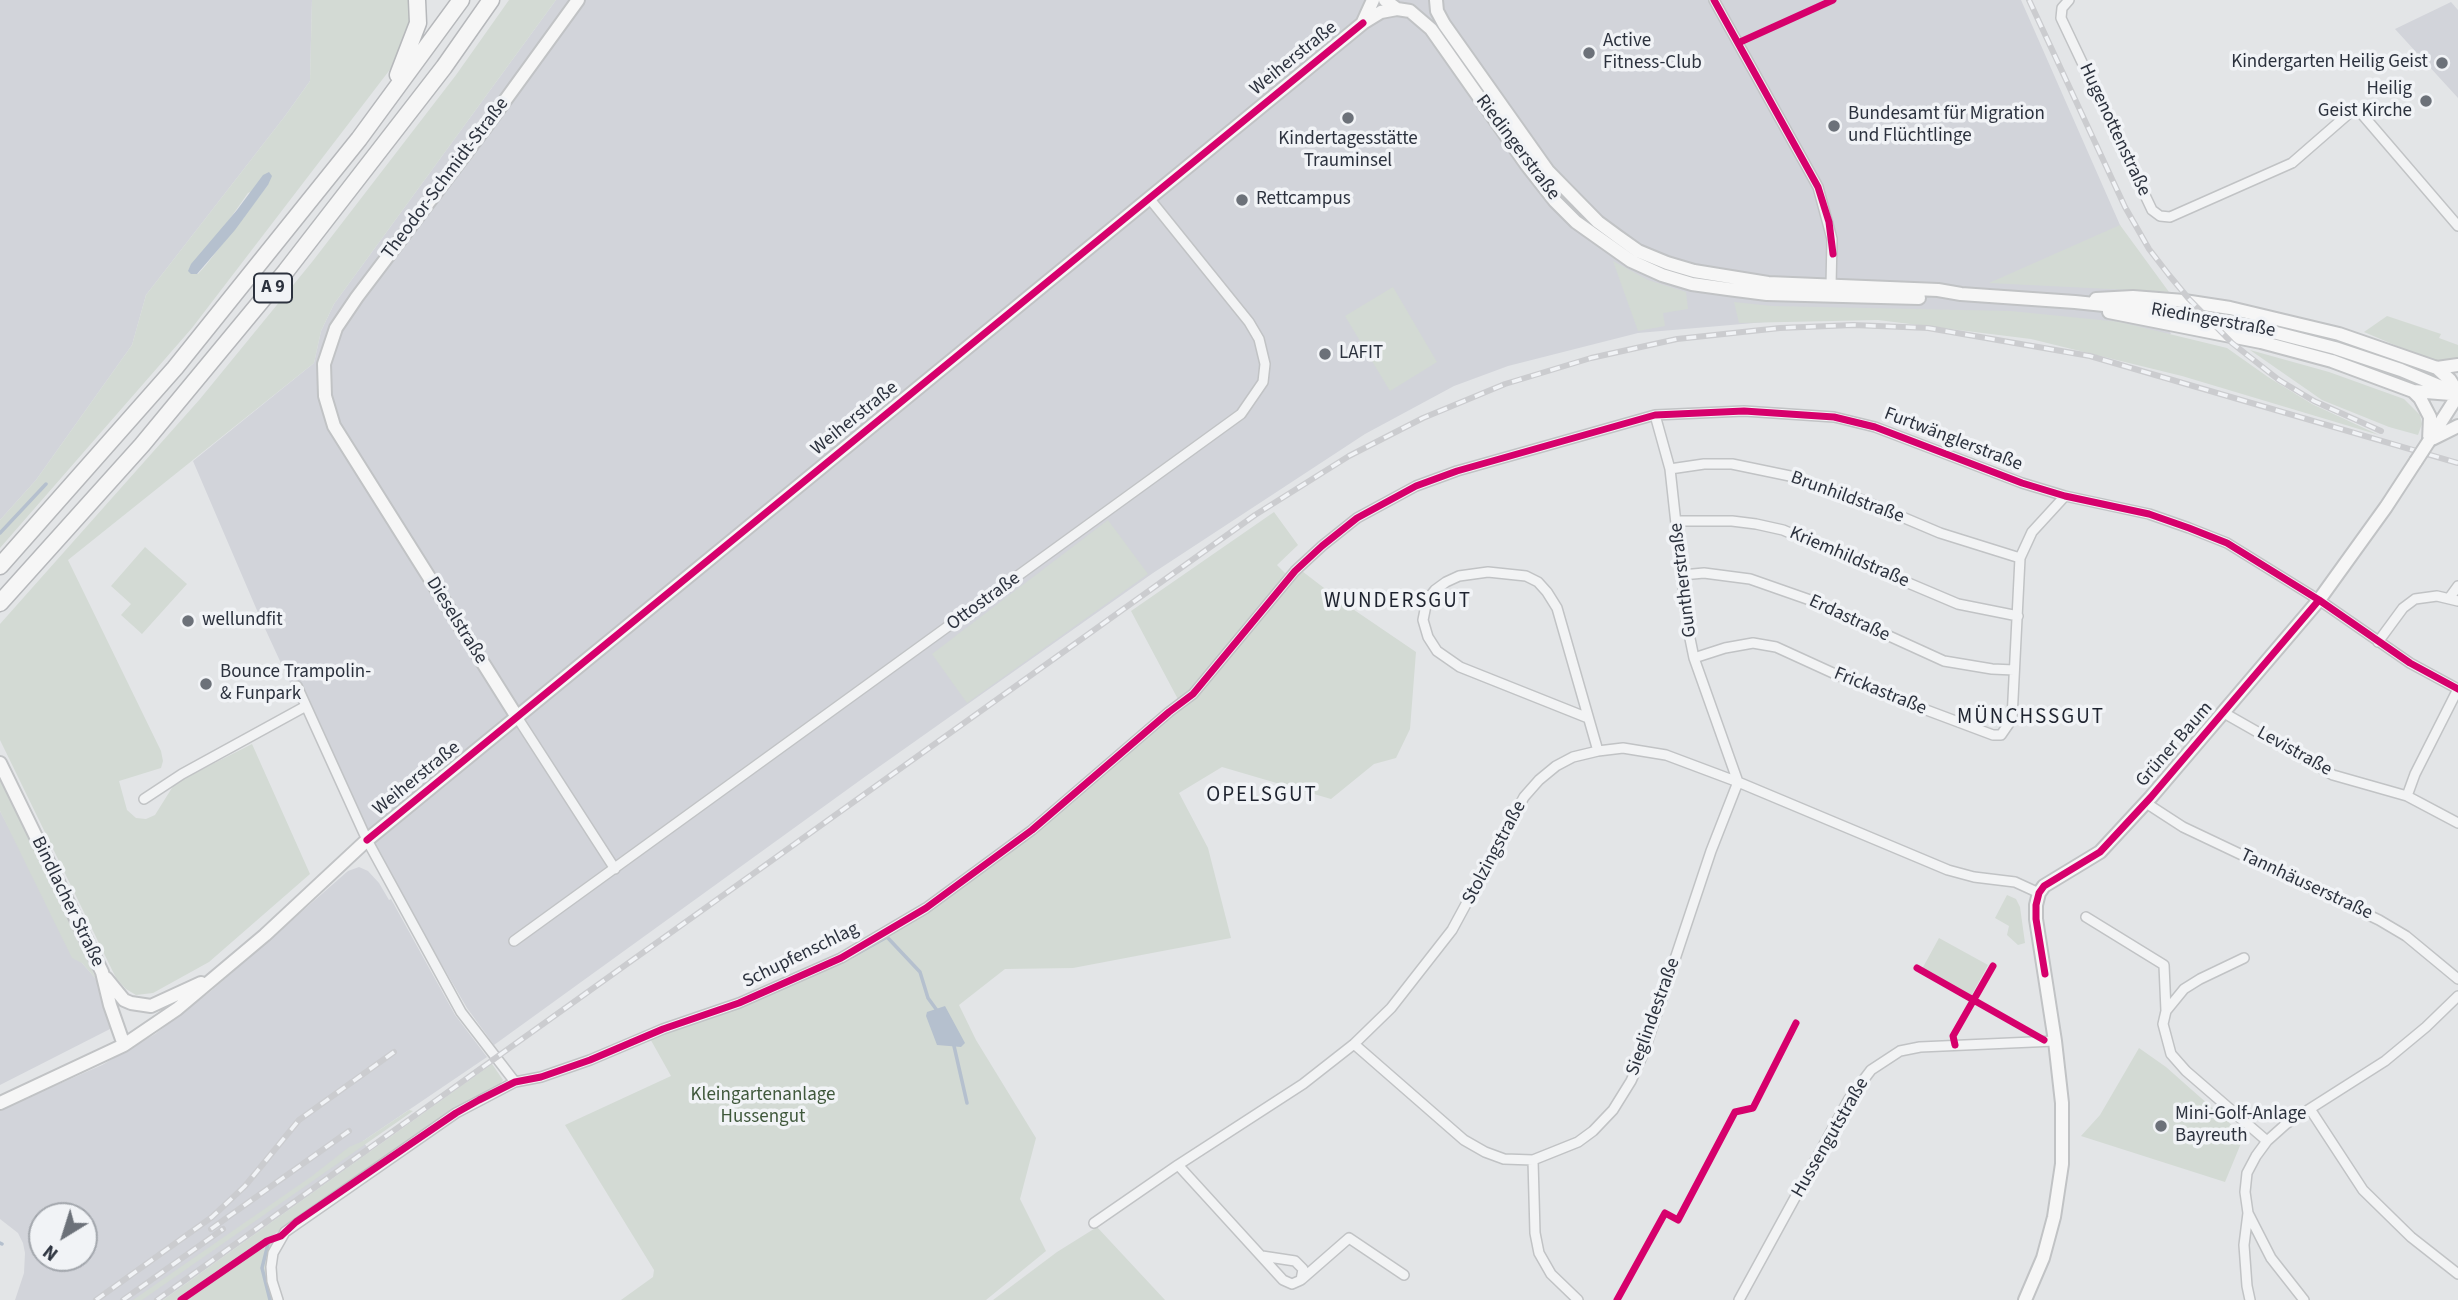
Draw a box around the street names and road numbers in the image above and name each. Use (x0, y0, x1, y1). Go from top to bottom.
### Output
street label: Weiherstraße (1246, 17, 1342, 101)
street label: Hugenottenstraße (2073, 60, 2155, 200)
street label: Riedingerstraße (1470, 91, 1564, 205)
street label: Theodor-Schmidt-Straße (378, 94, 514, 264)
road number: A 9 (254, 274, 292, 302)
street label: Riedingerstraße (2149, 299, 2277, 343)
street label: Weiherstraße (807, 377, 903, 461)
street label: Furtwänglerstraße (1881, 403, 2025, 477)
street label: Brunhildstraße (1787, 467, 1907, 529)
street label: Guntherstraße (1666, 521, 1702, 639)
street label: Kriemhildstraße (1786, 523, 1912, 593)
street label: Ottostraße (943, 568, 1025, 636)
street label: Dieselstraße (420, 573, 492, 669)
street label: Erdastraße (1805, 590, 1893, 648)
street label: Frickastraße (1830, 663, 1930, 721)
street label: Grüner Baum (2132, 698, 2218, 792)
street label: Levistraße (2253, 722, 2335, 782)
street label: Weiherstraße (369, 737, 465, 821)
street label: Stolzingstraße (1458, 797, 1532, 909)
street label: Bindlacher Straße (26, 833, 108, 971)
street label: Tannhäuserstraße (2236, 844, 2376, 926)
street label: Schupfenschlag (739, 918, 863, 994)
street label: Sieglindestraße (1622, 955, 1686, 1079)
street label: Hussengutstraße (1787, 1074, 1875, 1202)

